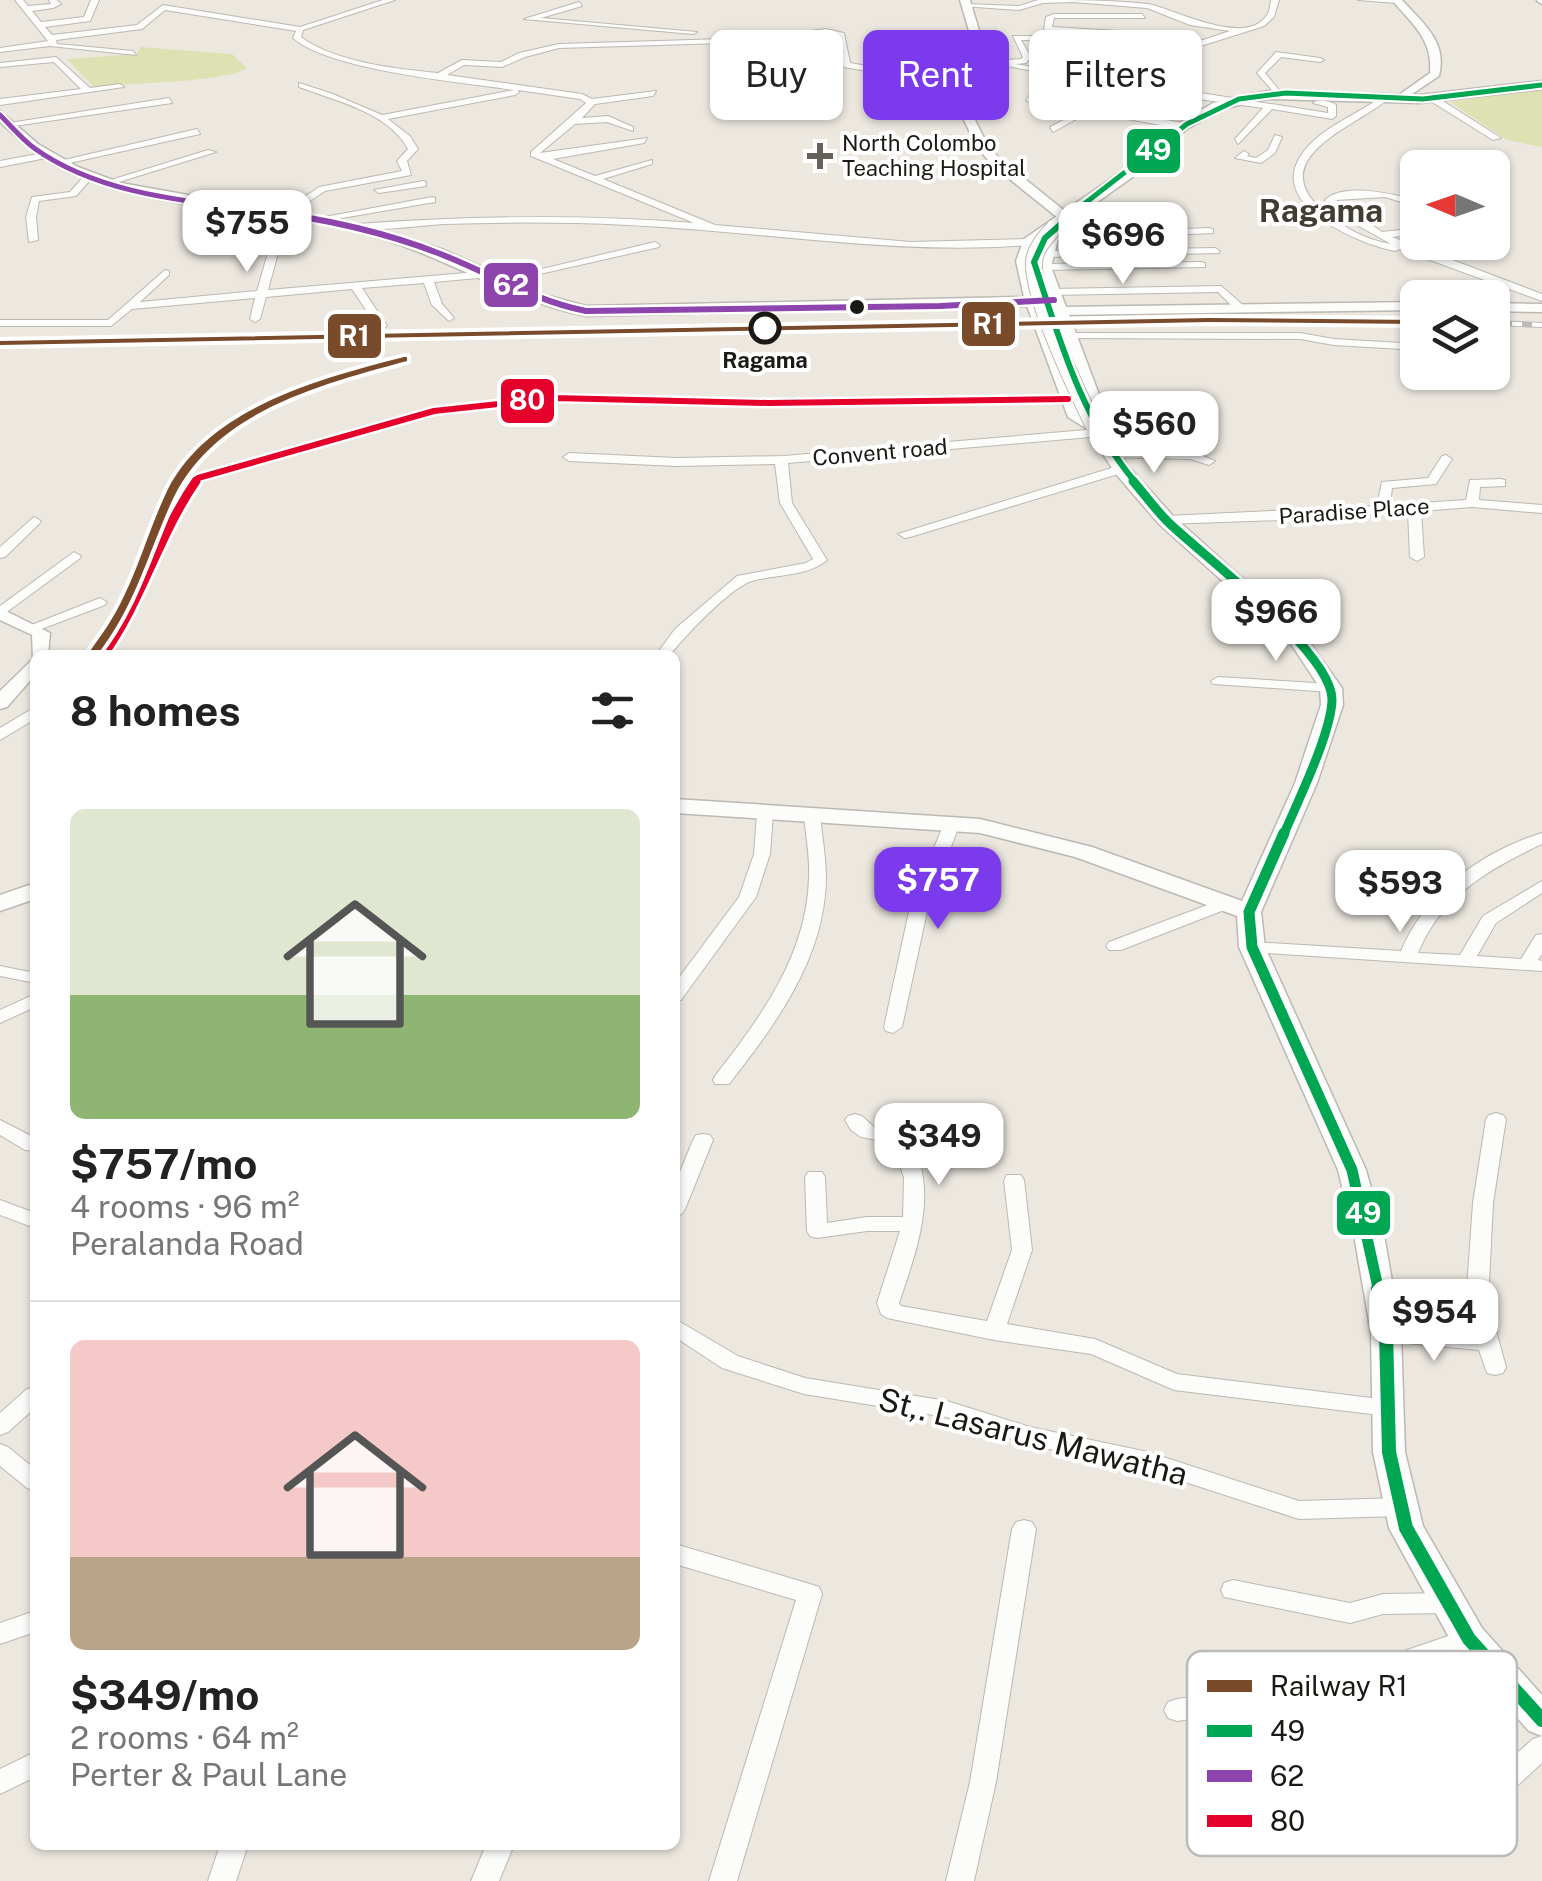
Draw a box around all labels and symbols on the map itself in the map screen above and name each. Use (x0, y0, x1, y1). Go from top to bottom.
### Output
line badge: 49 (1125, 127, 1182, 175)
place label: North Colombo Teaching Hospital (842, 130, 1026, 181)
text: 49 (1135, 133, 1171, 166)
marker: North Colombo Teaching Hospital (807, 143, 833, 169)
north arrow (1400, 150, 1510, 260)
pin: $755 (188, 190, 306, 275)
district label: Ragama (1259, 192, 1383, 229)
pin: $696 (1064, 202, 1182, 287)
line badge: 62 (482, 261, 540, 309)
text: 62 (493, 268, 529, 301)
unlabelled marker (847, 297, 867, 317)
line badge: R1 (960, 300, 1017, 348)
text: R1 (972, 307, 1004, 340)
line badge: R1 (326, 312, 383, 360)
marker: Ragama (750, 313, 780, 343)
text: R1 (338, 319, 370, 352)
place label: Ragama (722, 347, 808, 373)
line badge: 80 (499, 377, 556, 425)
text: 80 (509, 383, 545, 416)
pin: $560 (1095, 391, 1213, 476)
street label: Convent road (811, 433, 949, 471)
street label: Paradise Place (1278, 493, 1430, 529)
pin: $966 (1217, 579, 1335, 664)
pin: $757 (879, 847, 997, 932)
pin: $593 (1341, 850, 1459, 935)
pin: $349 (880, 1103, 998, 1188)
line badge: 49 (1335, 1189, 1392, 1237)
text: 49 (1345, 1196, 1381, 1229)
pin: $954 (1375, 1279, 1493, 1364)
street label: St,. Lasarus Mawatha (875, 1380, 1192, 1493)
legend (1187, 1651, 1517, 1856)
text: Railway R1 (1270, 1669, 1408, 1702)
text: 49 (1270, 1714, 1305, 1747)
text: 62 (1270, 1759, 1304, 1792)
text: 80 (1270, 1804, 1305, 1837)

